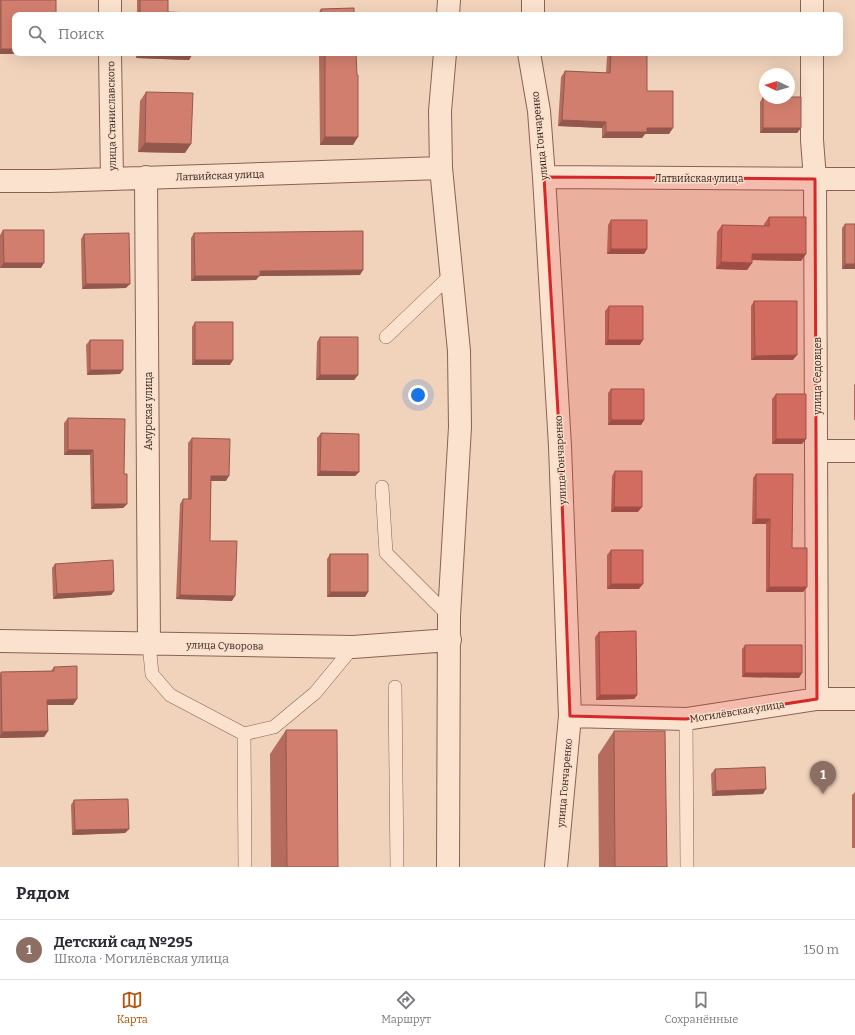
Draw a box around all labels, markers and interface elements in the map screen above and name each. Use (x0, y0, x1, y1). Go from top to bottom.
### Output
search box (12, 12, 843, 56)
icon: search (26, 23, 48, 45)
text: Поиск (58, 25, 104, 43)
street label: улица Станиславского (105, 61, 119, 172)
north arrow (759, 68, 795, 104)
street label: улица Гончаренко (529, 91, 551, 182)
street label: Латвийская улица (175, 168, 265, 184)
street label: Латвийская улица (655, 173, 744, 185)
street label: улица Седовцев (812, 337, 824, 416)
street label: Амурская улица (143, 371, 155, 450)
your location (408, 385, 428, 405)
street label: улица Гончаренко (553, 415, 569, 506)
street label: улица Суворова (185, 639, 264, 653)
street label: Могилёвская улица (689, 698, 786, 725)
street label: улица Гончаренко (555, 738, 575, 829)
pin: 1 (810, 761, 836, 794)
text: Рядом (16, 883, 69, 904)
text: Детский сад №295 (54, 933, 193, 951)
text: 1 (26, 942, 32, 957)
text: 150 m (803, 942, 839, 957)
text: Школа · Могилёвская улица (54, 951, 229, 966)
tab: Карта (117, 989, 148, 1026)
tab: Маршрут (381, 989, 431, 1026)
tab: Сохранённые (664, 989, 738, 1026)

